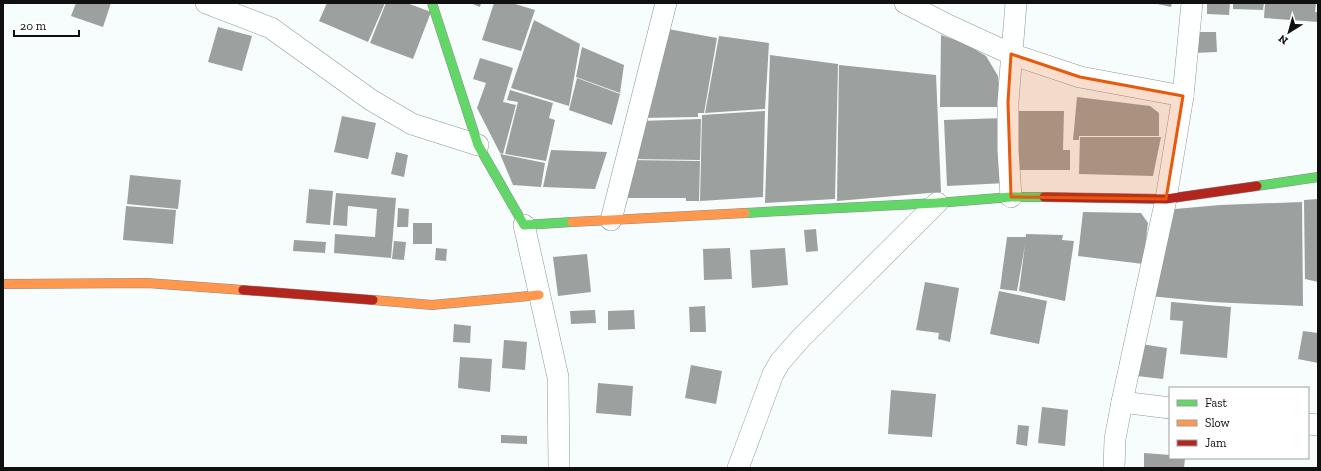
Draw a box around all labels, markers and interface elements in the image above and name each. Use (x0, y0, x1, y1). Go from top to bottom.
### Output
scale bar (14, 12, 79, 38)
north arrow (1269, 12, 1309, 52)
text: 20 m (20, 19, 47, 33)
text: N (1276, 31, 1291, 47)
legend (1169, 387, 1309, 459)
text: Fast (1205, 396, 1228, 410)
text: Slow (1205, 416, 1231, 430)
text: Jam (1205, 436, 1227, 450)

